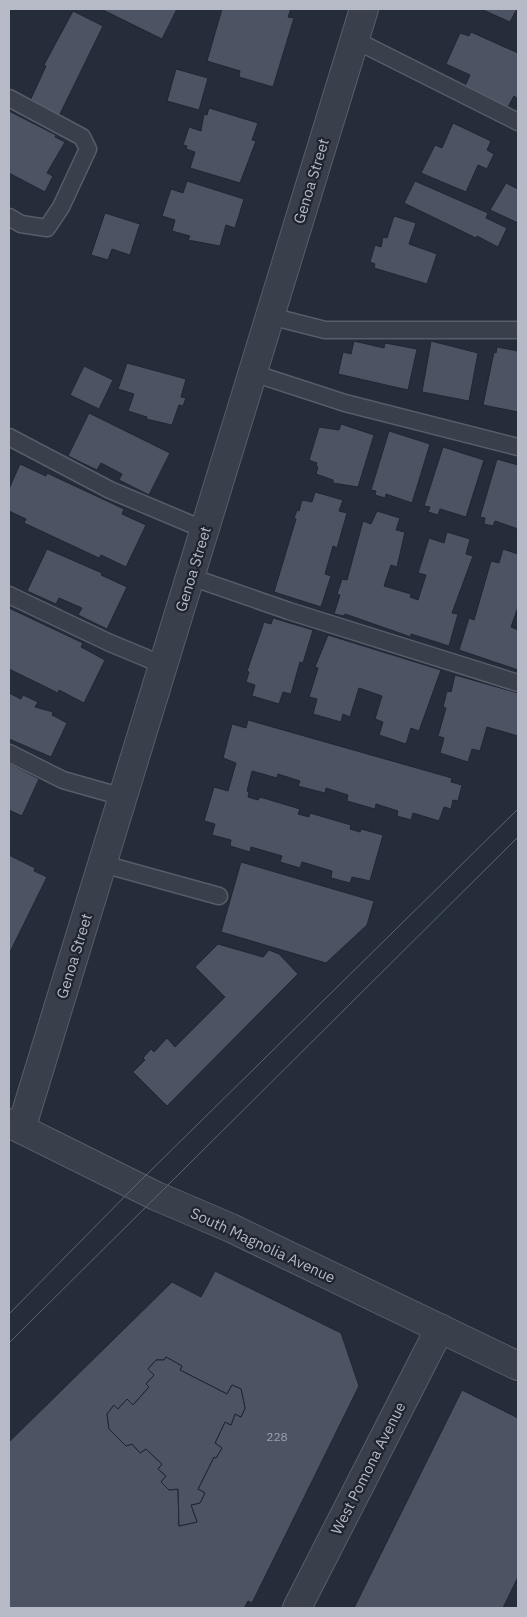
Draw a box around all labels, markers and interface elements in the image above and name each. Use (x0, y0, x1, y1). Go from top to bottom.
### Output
street label: Genoa Street (289, 136, 333, 226)
street label: Genoa Street (171, 524, 215, 614)
street label: Genoa Street (52, 911, 96, 1001)
street label: South Magnolia Avenue (188, 1203, 338, 1287)
street label: West Pomona Avenue (326, 1399, 410, 1537)
house number: 228 (266, 1429, 288, 1444)

